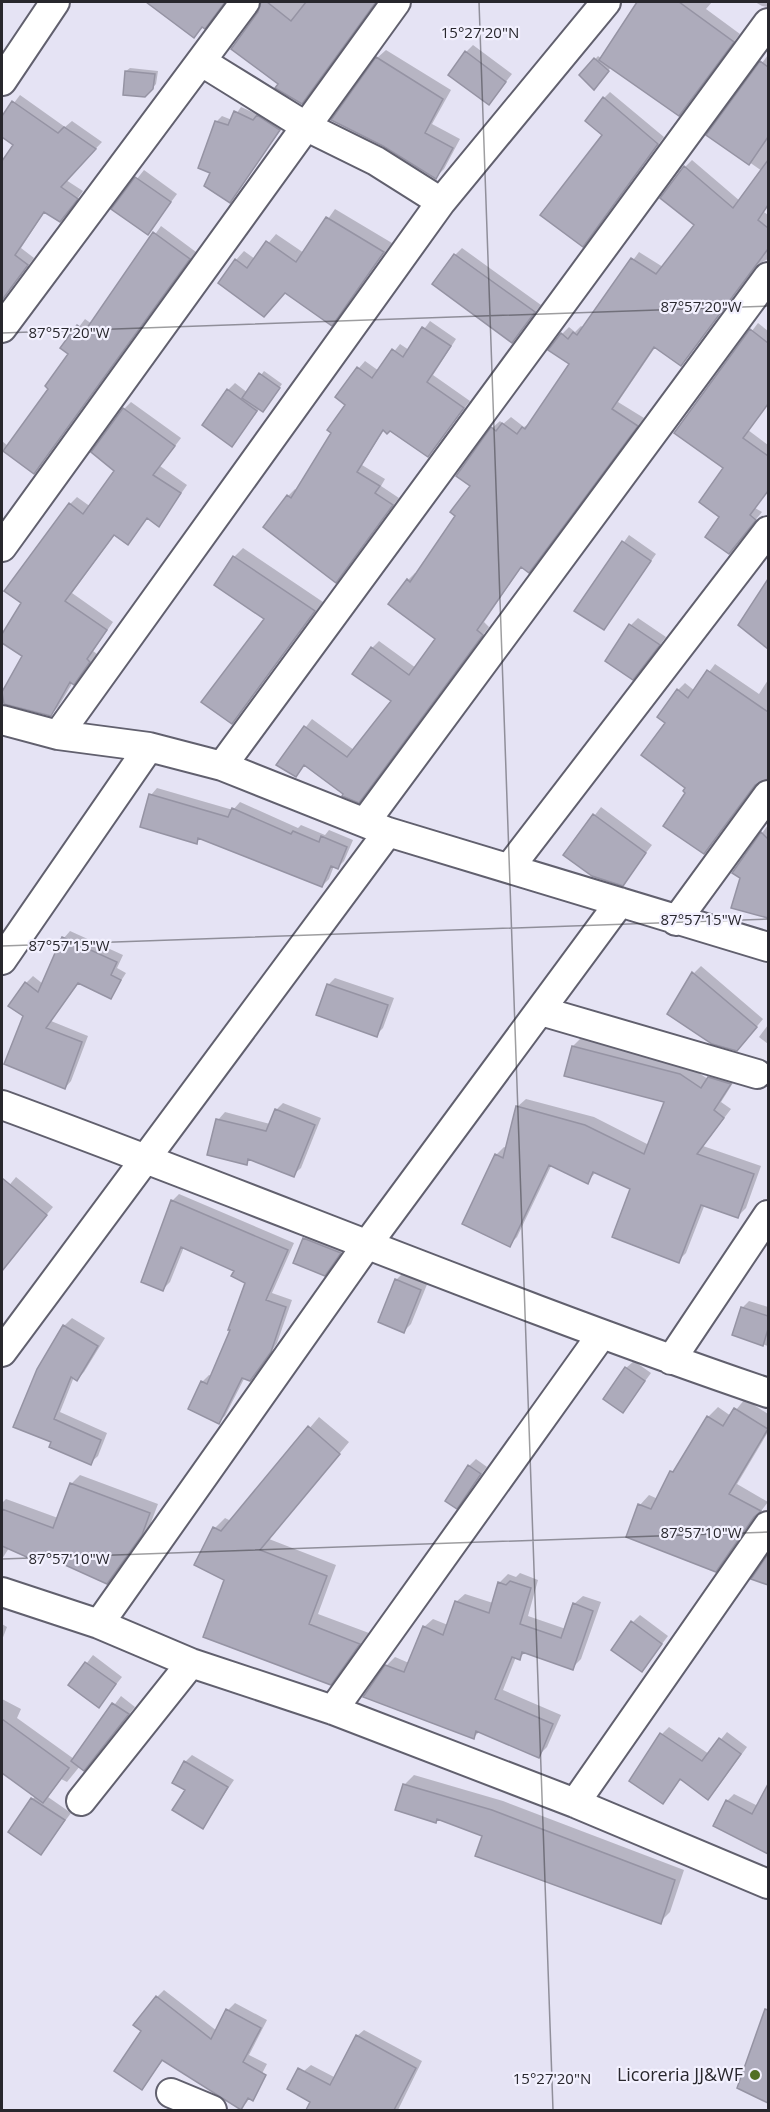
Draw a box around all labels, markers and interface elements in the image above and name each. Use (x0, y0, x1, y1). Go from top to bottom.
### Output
text: 15°27'20"N (441, 22, 519, 42)
text: 87°57'20"W (661, 296, 742, 316)
text: 87°57'20"W (29, 322, 110, 342)
text: 87°57'15"W (661, 909, 742, 929)
text: 87°57'15"W (29, 935, 110, 955)
text: 87°57'10"W (661, 1522, 742, 1542)
text: 87°57'10"W (29, 1548, 110, 1568)
place label: Licoreria JJ&WF (617, 2062, 743, 2086)
text: 15°27'20"N (513, 2068, 591, 2088)
marker: Licoreria JJ&WF (748, 2068, 762, 2082)

